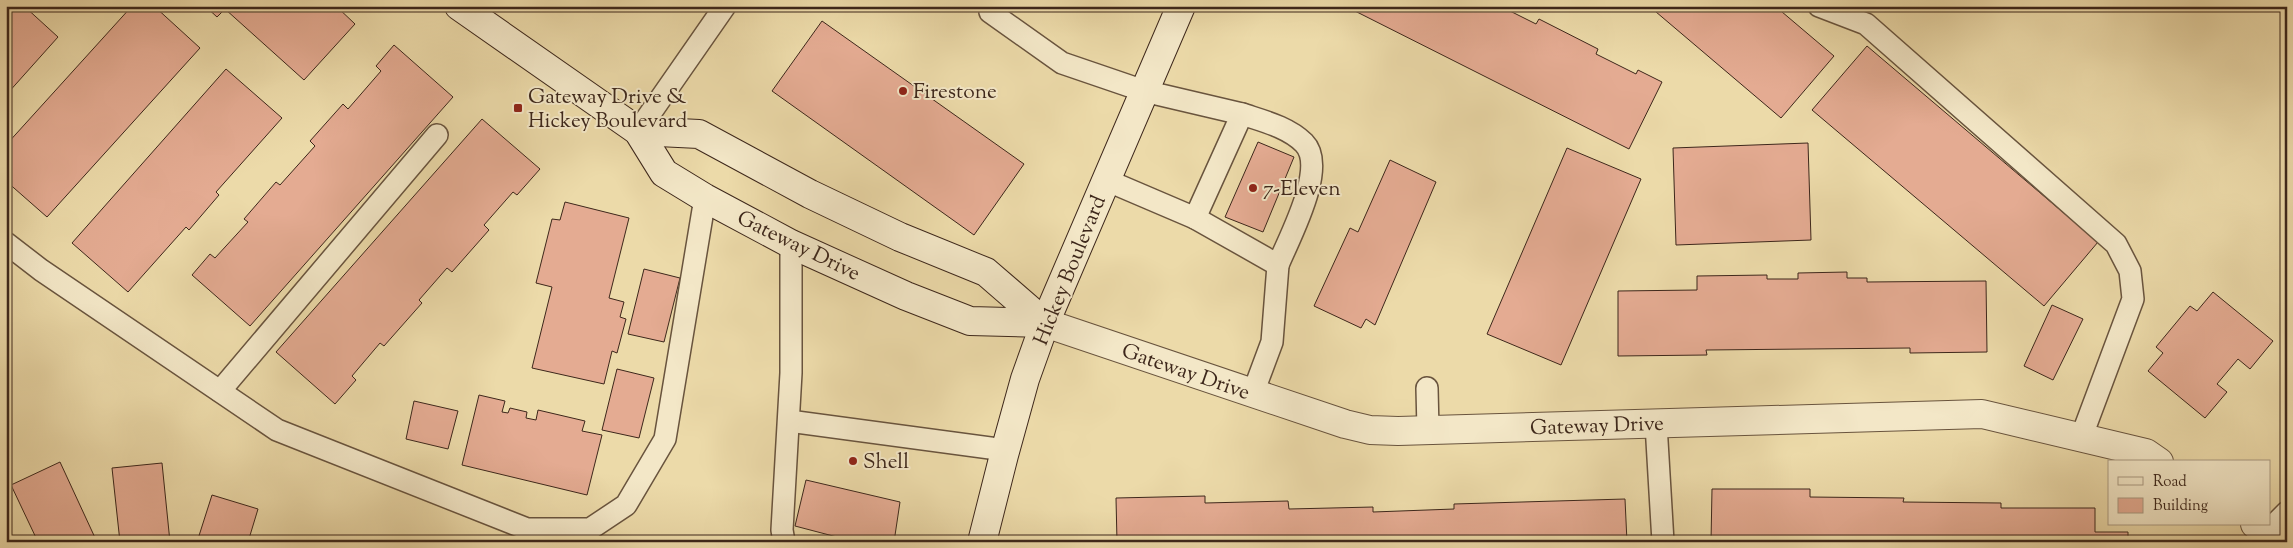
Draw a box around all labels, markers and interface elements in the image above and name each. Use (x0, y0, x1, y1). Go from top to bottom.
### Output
place label: Firestone (913, 78, 997, 108)
place label: Gateway Drive & Hickey Boulevard (528, 83, 687, 137)
marker: Firestone (897, 85, 909, 97)
marker: Gateway Drive & Hickey Boulevard (512, 102, 524, 114)
place label: 7-Eleven (1263, 175, 1341, 205)
marker: 7-Eleven (1247, 182, 1259, 194)
street label: Hickey Boulevard (1027, 191, 1115, 350)
street label: Gateway Drive (731, 204, 865, 290)
street label: Gateway Drive (1117, 337, 1254, 409)
street label: Gateway Drive (1530, 410, 1664, 444)
place label: Shell (863, 448, 909, 478)
marker: Shell (847, 455, 859, 467)
legend (2108, 460, 2270, 526)
text: Road (2153, 472, 2187, 493)
text: Building (2153, 496, 2208, 517)

